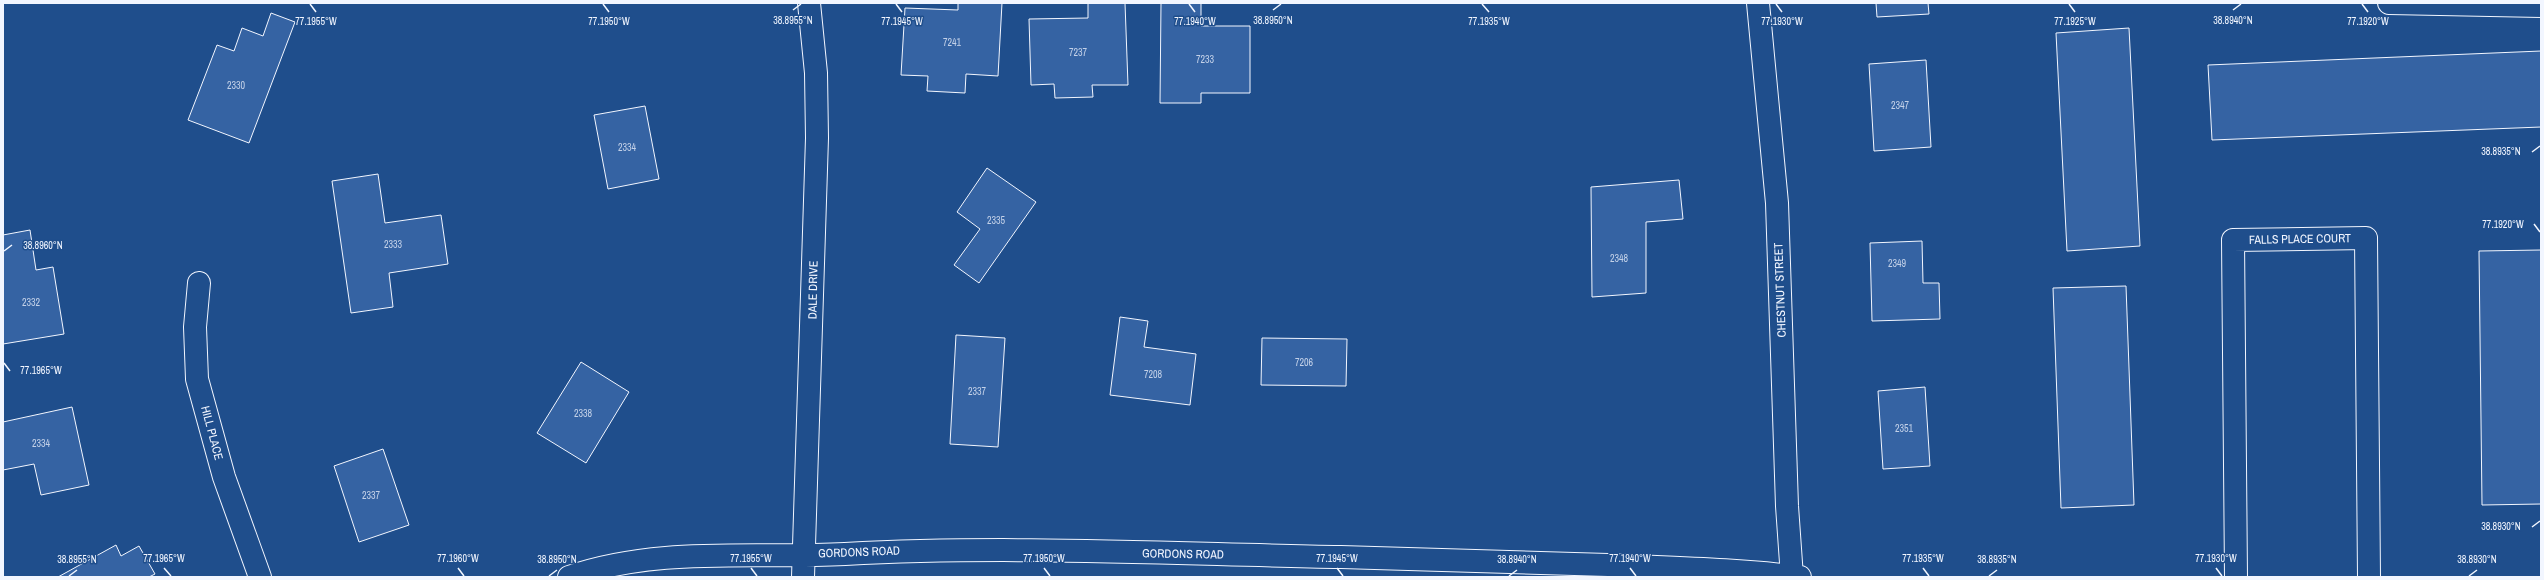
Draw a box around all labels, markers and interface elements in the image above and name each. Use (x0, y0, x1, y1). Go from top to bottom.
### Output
text: 38.8955°N (773, 14, 813, 27)
text: 38.8950°N (1253, 14, 1293, 27)
text: 38.8940°N (2213, 14, 2253, 27)
text: 77.1955°W (295, 15, 337, 28)
text: 77.1950°W (588, 15, 630, 28)
text: 77.1945°W (881, 15, 923, 28)
text: 77.1940°W (1174, 15, 1216, 28)
text: 77.1935°W (1468, 15, 1510, 28)
text: 77.1930°W (1761, 15, 1803, 28)
text: 77.1925°W (2054, 15, 2096, 28)
text: 77.1920°W (2347, 15, 2389, 28)
house number: 7241 (943, 36, 962, 49)
house number: 7237 (1069, 46, 1088, 59)
house number: 7233 (1196, 53, 1215, 66)
house number: 2330 (227, 79, 246, 92)
house number: 2347 (1891, 99, 1910, 112)
house number: 2334 (618, 141, 637, 154)
text: 38.8935°N (2481, 145, 2521, 158)
house number: 2335 (987, 214, 1006, 227)
text: 77.1920°W (2482, 218, 2524, 231)
street label: FALLS PLACE COURT (2249, 230, 2351, 248)
house number: 2333 (384, 238, 403, 251)
text: 38.8960°N (23, 239, 63, 252)
street label: CHESTNUT STREET (1770, 242, 1790, 338)
house number: 2348 (1610, 252, 1629, 265)
house number: 2349 (1888, 257, 1907, 270)
street label: DALE DRIVE (804, 261, 822, 319)
house number: 2332 (22, 296, 41, 309)
house number: 7206 (1295, 356, 1314, 369)
text: 77.1965°W (20, 364, 62, 377)
house number: 7208 (1144, 368, 1163, 381)
house number: 2337 (968, 385, 987, 398)
street label: HILL PLACE (197, 404, 227, 462)
house number: 2338 (574, 407, 593, 420)
house number: 2351 (1895, 422, 1914, 435)
house number: 2334 (32, 437, 51, 450)
house number: 2337 (362, 489, 381, 502)
text: 38.8930°N (2481, 520, 2521, 533)
street label: GORDONS ROAD (818, 543, 900, 561)
street label: GORDONS ROAD (1142, 545, 1224, 563)
text: 77.1965°W (143, 552, 185, 565)
text: 77.1960°W (437, 552, 479, 565)
text: 77.1955°W (730, 552, 772, 565)
text: 77.1950°W (1023, 552, 1065, 565)
text: 77.1945°W (1316, 552, 1358, 565)
text: 77.1940°W (1609, 552, 1651, 565)
text: 77.1935°W (1902, 552, 1944, 565)
text: 77.1930°W (2195, 552, 2237, 565)
text: 38.8955°N (57, 553, 97, 566)
text: 38.8950°N (537, 553, 577, 566)
text: 38.8940°N (1497, 553, 1537, 566)
text: 38.8935°N (1977, 553, 2017, 566)
text: 38.8930°N (2457, 553, 2497, 566)

